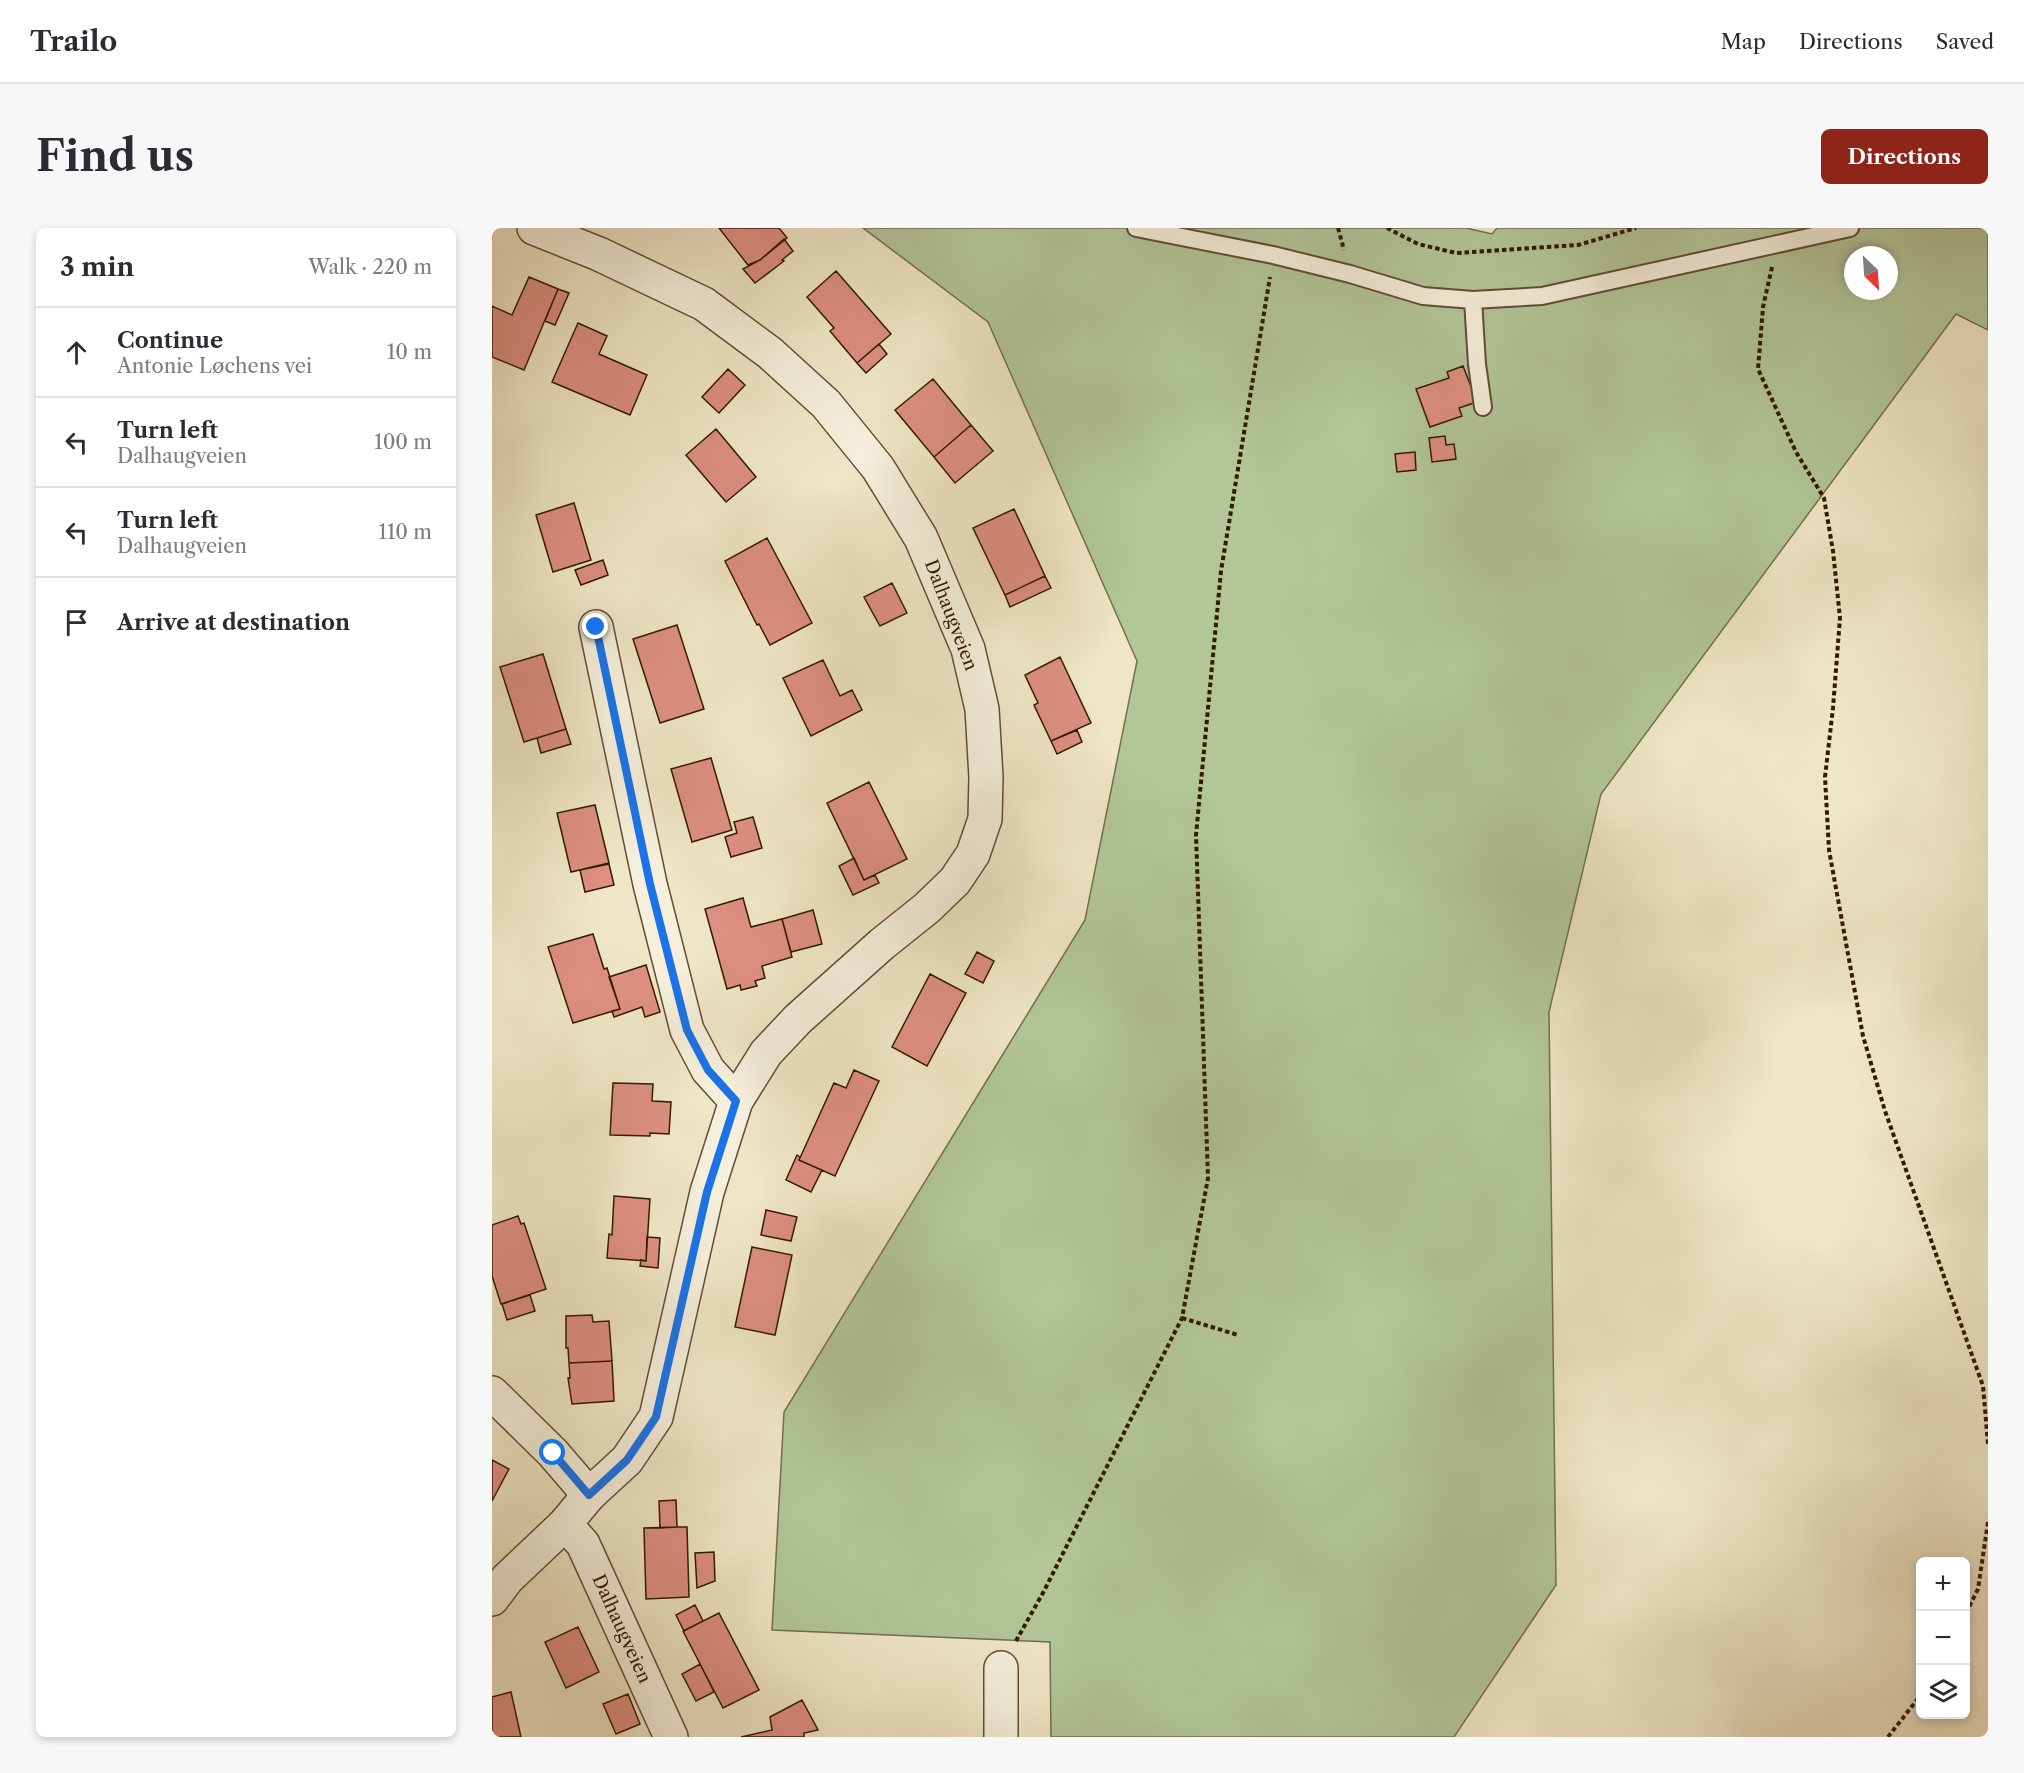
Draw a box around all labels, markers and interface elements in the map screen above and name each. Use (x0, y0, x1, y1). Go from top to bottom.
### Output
text: Trailo (30, 24, 117, 58)
text: Map (1721, 29, 1766, 54)
text: Directions (1799, 29, 1903, 54)
text: Saved (1936, 29, 1994, 54)
button: Directions (1821, 129, 1988, 184)
text: Find us (36, 130, 194, 182)
north arrow (1844, 246, 1898, 300)
text: 3 min (60, 251, 134, 283)
text: Walk · 220 m (308, 255, 432, 279)
text: Continue (117, 327, 223, 354)
icon: ahead (60, 336, 93, 369)
text: 10 m (387, 340, 432, 364)
text: Antonie Løchens vei (117, 354, 312, 378)
text: Turn left (117, 417, 218, 444)
icon: left (60, 426, 93, 459)
text: 100 m (374, 430, 432, 454)
text: Dalhaugveien (117, 444, 247, 468)
text: Turn left (117, 507, 218, 534)
icon: left (60, 516, 93, 549)
text: 110 m (379, 520, 432, 544)
text: Dalhaugveien (117, 534, 247, 558)
street label: Dalhaugveien (920, 556, 982, 674)
icon: arrive (60, 606, 93, 639)
text: Arrive at destination (117, 609, 350, 636)
route end (582, 613, 608, 639)
route start (539, 1439, 565, 1465)
map controls (1916, 1557, 1970, 1719)
button: + (1916, 1557, 1970, 1611)
street label: Dalhaugveien (587, 1571, 656, 1687)
button: − (1916, 1611, 1970, 1665)
button: layers (1916, 1665, 1970, 1719)

